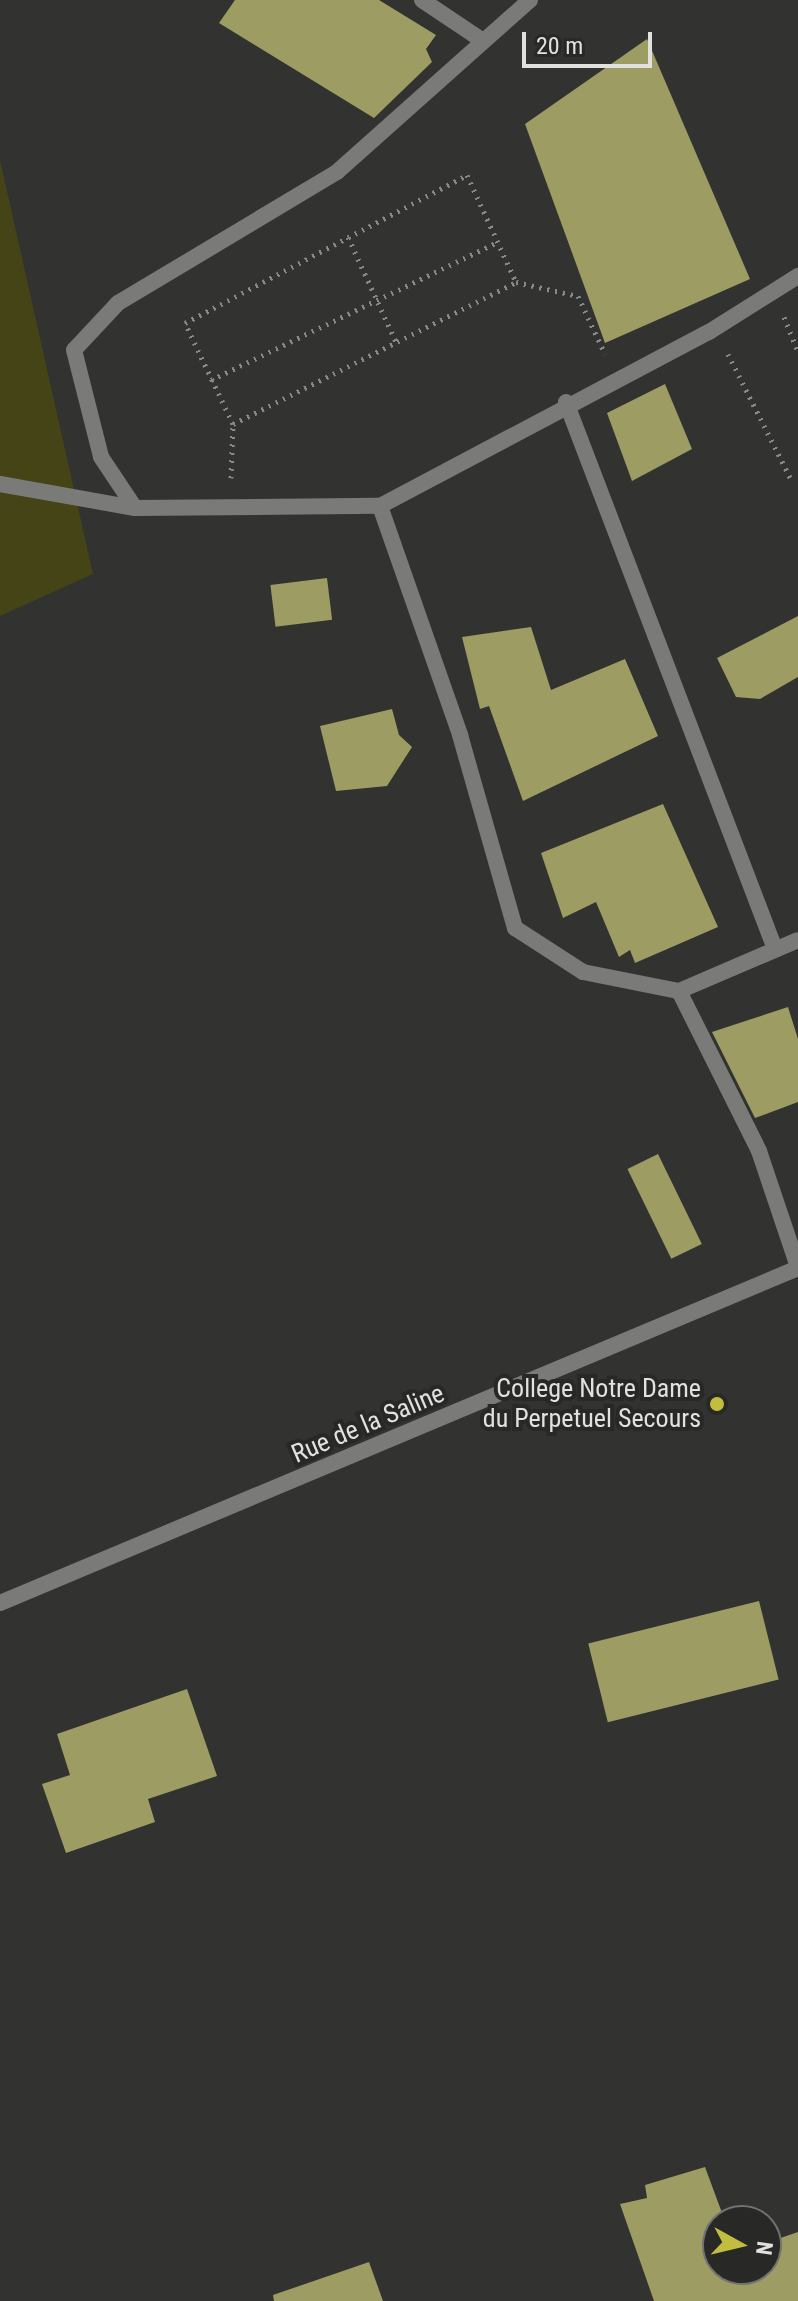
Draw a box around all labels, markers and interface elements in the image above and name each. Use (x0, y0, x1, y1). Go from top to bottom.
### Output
scale bar (526, 16, 656, 66)
text: 20 m (536, 32, 583, 60)
place label: College Notre Dame du Perpetuel Secours (483, 1373, 701, 1434)
street label: Rue de la Saline (287, 1378, 449, 1470)
marker: College Notre Dame du Perpetuel Secours (708, 1395, 726, 1413)
north arrow (702, 2205, 782, 2285)
text: N (751, 2240, 778, 2257)

